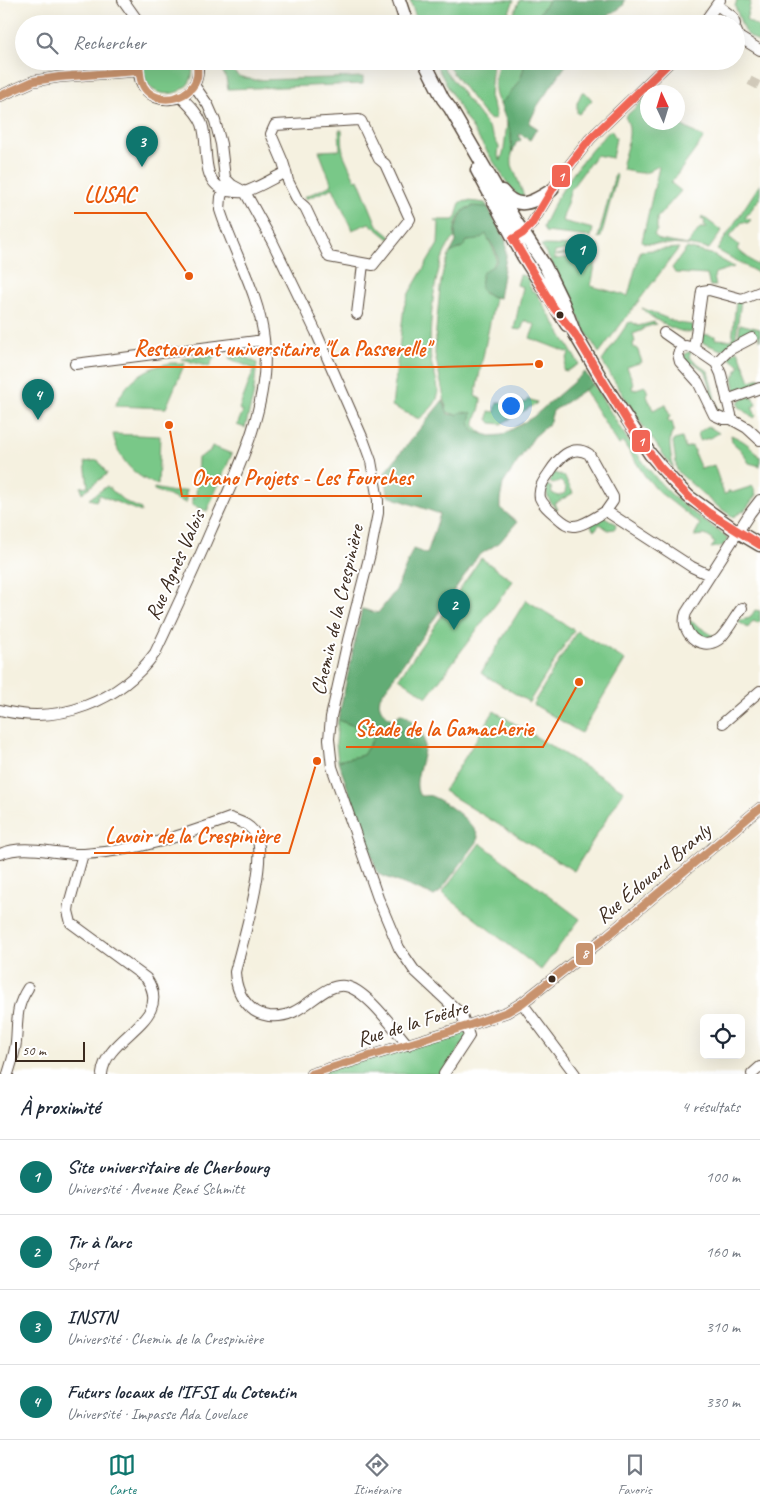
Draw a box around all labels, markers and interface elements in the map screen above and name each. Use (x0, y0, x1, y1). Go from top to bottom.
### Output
search box (15, 15, 745, 70)
icon: search (33, 29, 61, 57)
text: Rechercher (73, 31, 146, 55)
north arrow (640, 85, 685, 130)
pin: 3 (126, 126, 158, 167)
line badge: 1 (551, 164, 571, 188)
text: 1 (558, 168, 566, 185)
callout: LUSAC (74, 176, 146, 213)
text: LUSAC (84, 181, 139, 209)
pin: 1 (565, 234, 597, 275)
unlabelled marker (555, 310, 565, 320)
callout: Restaurant universitaire "La Passerelle" (123, 330, 440, 367)
text: Restaurant universitaire "La Passerelle" (134, 335, 435, 363)
pin: 4 (22, 379, 54, 420)
your location (498, 393, 524, 419)
line badge: 1 (631, 429, 651, 453)
text: 1 (638, 433, 646, 450)
callout: Orano Projets - Les Fourches (182, 459, 422, 496)
text: Orano Projets - Les Fourches (192, 464, 415, 492)
street label: Rue Agnès Valois (139, 504, 211, 624)
street label: Chemin de la Crespinière (305, 520, 370, 698)
pin: 2 (438, 589, 470, 630)
callout: Stade de la Gamacherie (346, 710, 543, 747)
text: Stade de la Gamacherie (355, 715, 535, 743)
callout: Lavoir de la Crespinière (94, 816, 289, 853)
street label: Rue Édouard Branly (590, 816, 717, 929)
text: Lavoir de la Crespinière (105, 822, 282, 850)
line badge: 8 (575, 942, 594, 966)
text: 8 (582, 945, 590, 962)
unlabelled marker (547, 974, 557, 984)
street label: Rue de la Foëdre (354, 993, 473, 1052)
map controls (700, 1014, 745, 1059)
button: locate (700, 1014, 745, 1059)
scale bar (15, 1039, 85, 1062)
text: 50 m (22, 1042, 46, 1059)
text: À proximité (20, 1094, 100, 1120)
text: 4 résultats (681, 1097, 740, 1117)
text: Site universitaire de Cherbourg (67, 1155, 269, 1179)
text: 1 (32, 1167, 40, 1187)
text: 100 m (706, 1167, 740, 1187)
text: Université · Avenue René Schmitt (67, 1179, 244, 1199)
text: Tir à l'arc (67, 1230, 132, 1254)
text: 2 (32, 1242, 40, 1262)
text: 160 m (706, 1242, 740, 1262)
text: Sport (67, 1254, 98, 1274)
text: INSTN (67, 1305, 117, 1329)
text: 3 (32, 1317, 40, 1337)
text: 310 m (706, 1317, 740, 1337)
text: Université · Chemin de la Crespinière (67, 1329, 263, 1349)
text: Futurs locaux de l'IFSI du Cotentin (67, 1380, 296, 1404)
text: 4 (32, 1392, 40, 1412)
text: 330 m (706, 1392, 740, 1412)
text: Université · Impasse Ada Lovelace (67, 1404, 247, 1424)
tab: Carte (108, 1451, 136, 1498)
tab: Itinéraire (353, 1451, 401, 1498)
tab: Favoris (618, 1451, 651, 1498)

